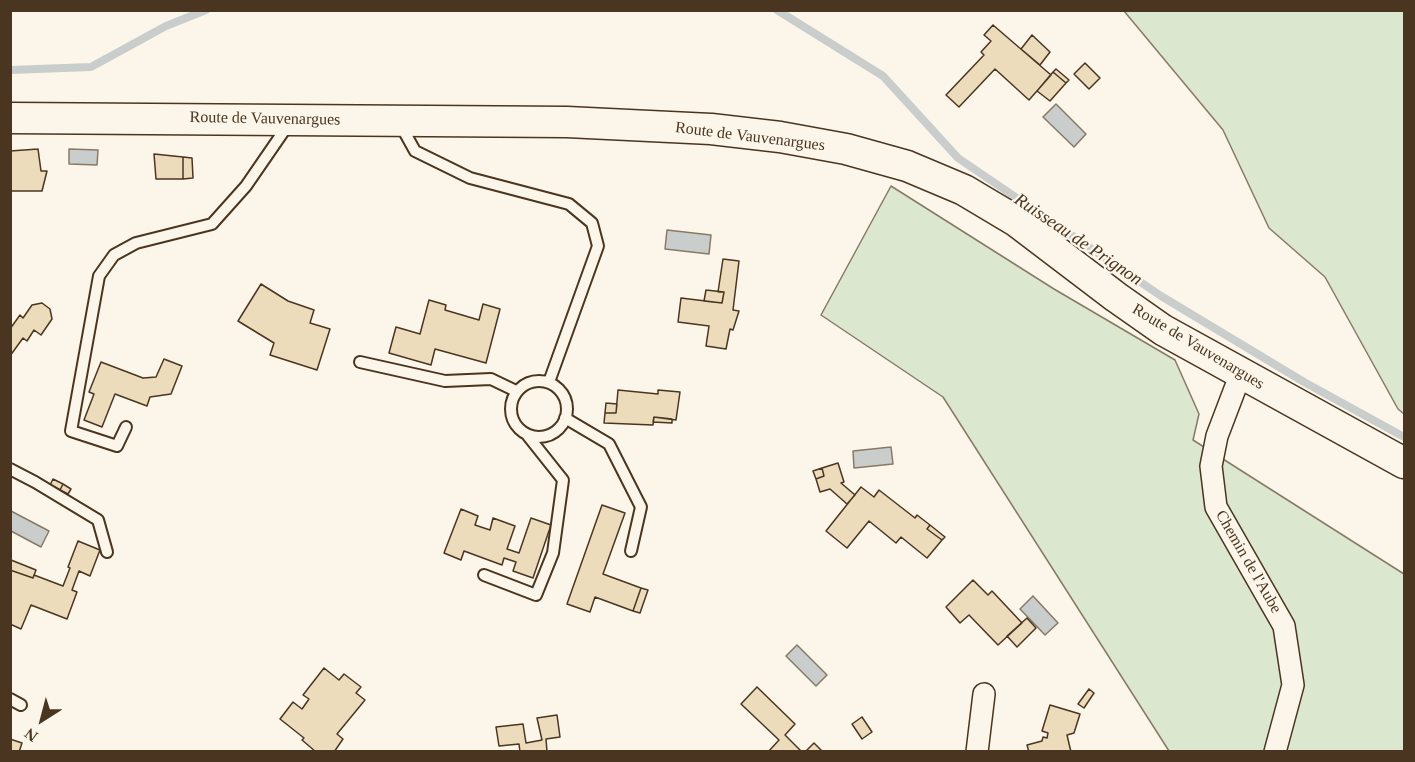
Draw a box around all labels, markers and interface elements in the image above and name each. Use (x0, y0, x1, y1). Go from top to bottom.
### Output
street label: Route de Vauvenargues (189, 108, 341, 130)
street label: Route de Vauvenargues (674, 118, 826, 156)
water label: Ruisseau de Prignon (1010, 189, 1146, 291)
street label: Route de Vauvenargues (1128, 300, 1268, 394)
street label: Chemin de l'Aube (1211, 507, 1285, 617)
north arrow (12, 690, 72, 750)
text: N (21, 725, 41, 745)

